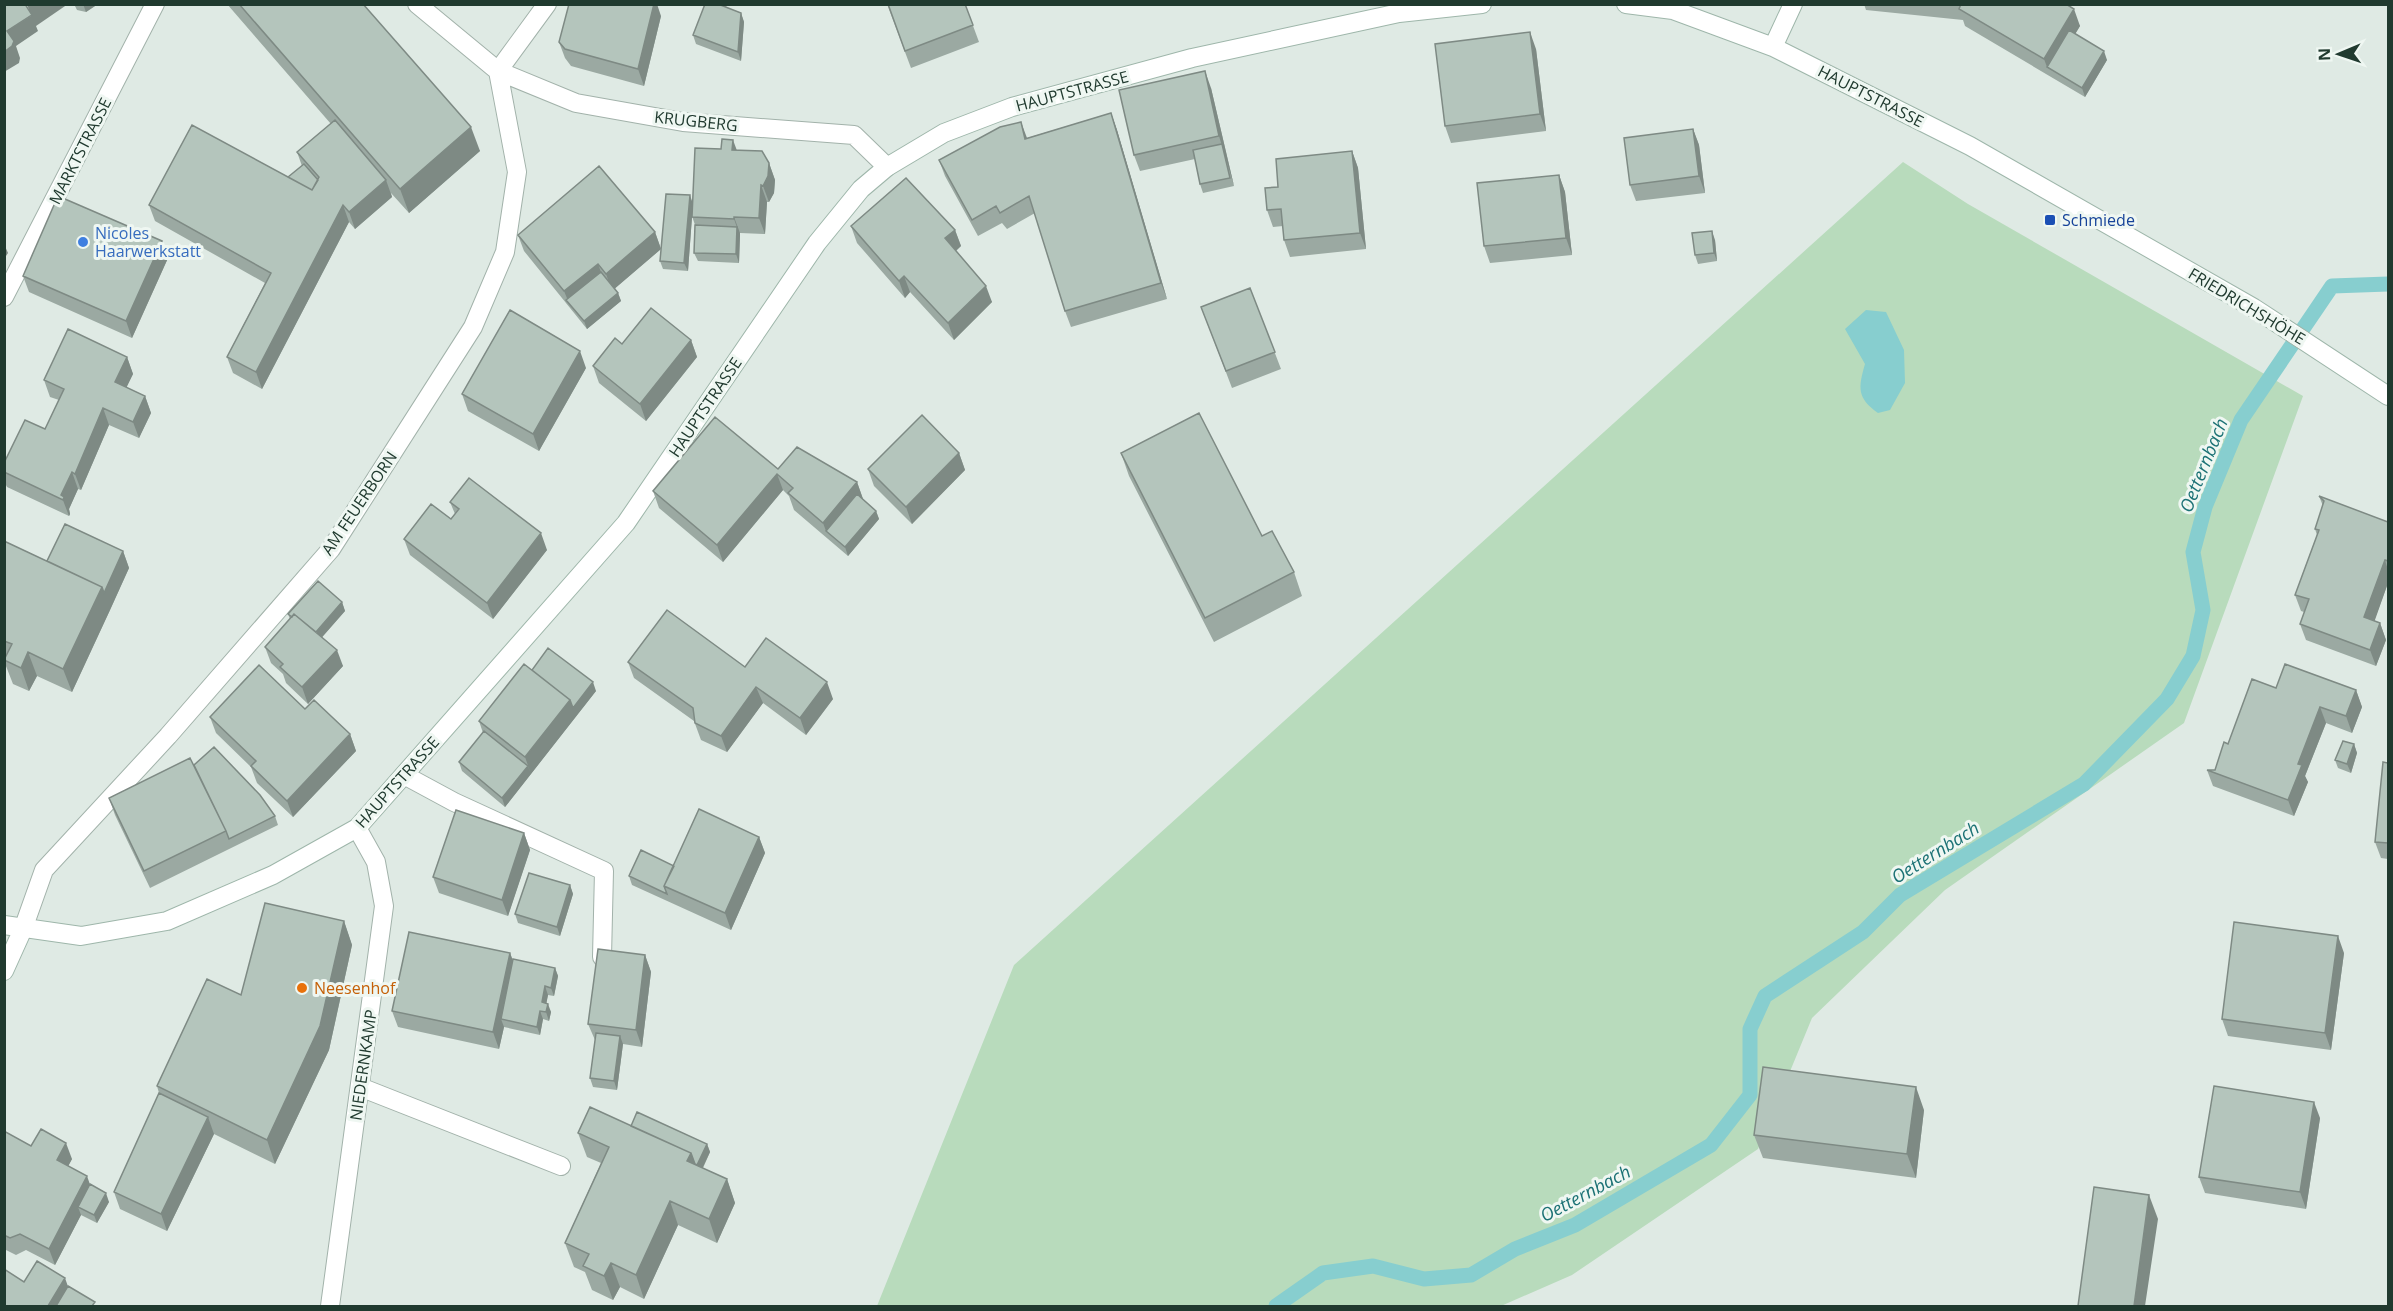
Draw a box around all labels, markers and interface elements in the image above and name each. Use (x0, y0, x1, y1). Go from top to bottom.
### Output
north arrow (2309, 24, 2369, 84)
text: N (2313, 48, 2335, 61)
street label: HAUPTSTRASSE (1814, 60, 1928, 132)
street label: HAUPTSTRASSE (1013, 65, 1131, 117)
street label: MARKTSTRASSE (44, 94, 116, 208)
street label: KRUGBERG (653, 106, 739, 136)
place label: Schmiede (2062, 209, 2135, 231)
marker: Schmiede (2043, 213, 2057, 227)
place label: Nicoles Haarwerkstatt (95, 222, 201, 262)
marker: Nicoles Haarwerkstatt (76, 235, 90, 249)
street label: FRIEDRICHSHÖHE (2184, 262, 2310, 350)
street label: HAUPTSTRASSE (663, 353, 747, 461)
water label: Oetternbach (2173, 414, 2233, 516)
street label: AM FEUERBORN (316, 447, 402, 559)
street label: HAUPTSTRASSE (350, 732, 444, 832)
water label: Oetternbach (1887, 815, 1983, 889)
place label: Neesenhof (314, 977, 397, 999)
marker: Neesenhof (295, 981, 309, 995)
street label: NIEDERNKAMP (344, 1008, 382, 1122)
water label: Oetternbach (1536, 1159, 1634, 1227)

